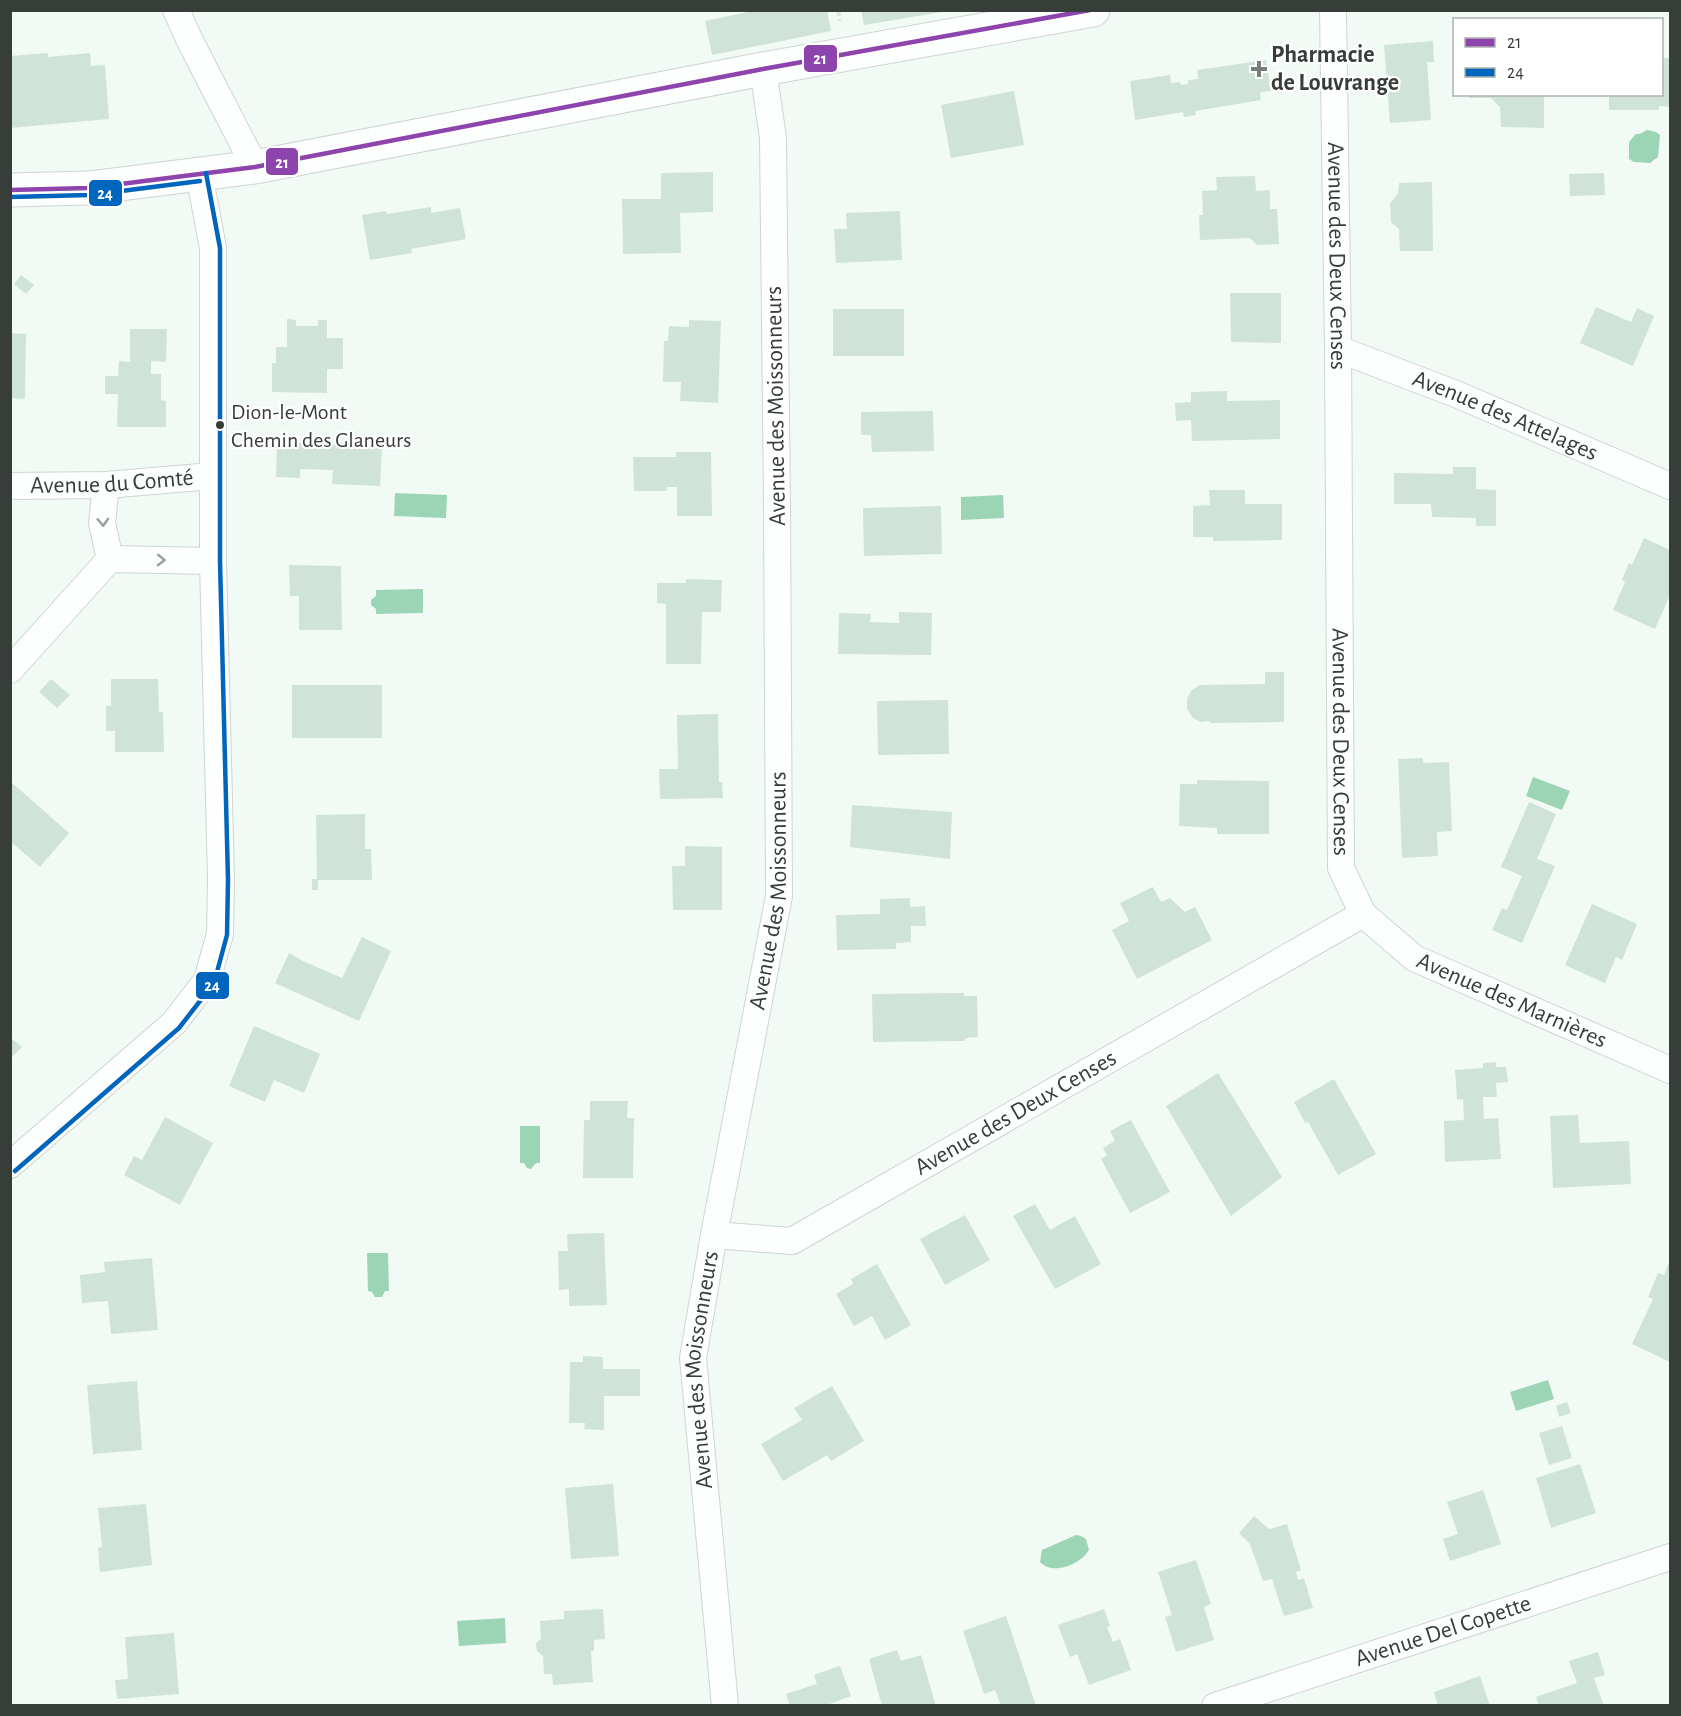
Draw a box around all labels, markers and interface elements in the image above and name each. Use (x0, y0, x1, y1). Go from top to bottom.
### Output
legend (1453, 18, 1663, 96)
text: 21 (1507, 34, 1521, 52)
place label: Pharmacie de Louvrange (1271, 43, 1399, 95)
line badge: 21 (803, 44, 838, 73)
text: 21 (813, 51, 827, 67)
marker: Pharmacie de Louvrange (1252, 62, 1266, 76)
text: 24 (1507, 64, 1524, 82)
street label: Avenue des Deux Censes (1323, 142, 1350, 370)
line badge: 21 (265, 147, 299, 176)
text: 21 (275, 155, 289, 171)
line badge: 24 (88, 179, 123, 207)
text: 24 (97, 186, 113, 202)
street label: Avenue des Moissonneurs (762, 286, 790, 526)
street label: Avenue des Attelages (1409, 367, 1601, 465)
place label: Dion-le-Mont Chemin des Glaneurs (231, 401, 411, 451)
marker: Dion-le-Mont Chemin des Glaneurs (214, 419, 226, 431)
street label: Avenue du Comté (30, 466, 195, 498)
one-way arrow (97, 518, 110, 527)
one-way arrow (157, 554, 166, 566)
street label: Avenue des Deux Censes (1328, 628, 1353, 856)
street label: Avenue des Moissonneurs (745, 771, 791, 1012)
street label: Avenue des Marnières (1413, 949, 1610, 1053)
line badge: 24 (195, 971, 230, 1000)
text: 24 (204, 978, 220, 994)
street label: Avenue des Deux Censes (911, 1046, 1121, 1180)
street label: Avenue des Moissonneurs (681, 1249, 723, 1490)
street label: Avenue Del Copette (1352, 1591, 1534, 1671)

